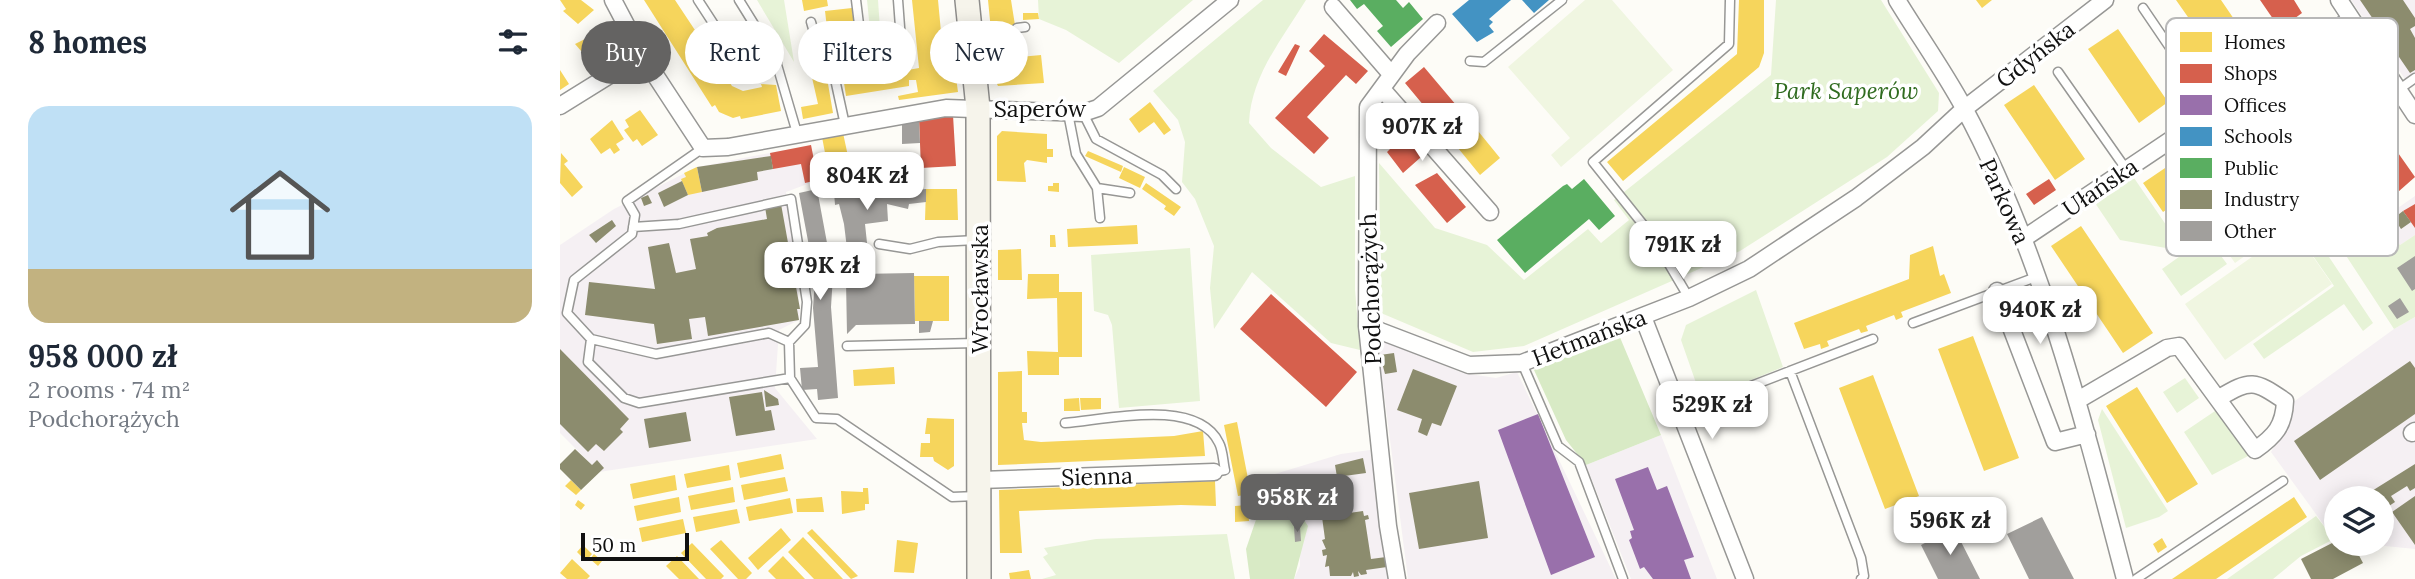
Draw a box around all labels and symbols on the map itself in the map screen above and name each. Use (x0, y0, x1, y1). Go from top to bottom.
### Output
street label: Gdyńska (1990, 14, 2080, 94)
legend (2166, 18, 2398, 256)
text: Homes (2224, 30, 2286, 54)
text: Shops (2224, 61, 2278, 85)
park label: Park Saperów (1774, 76, 1918, 105)
text: Offices (2224, 93, 2287, 117)
street label: Saperów (994, 94, 1087, 123)
pin: 907K zł (1357, 104, 1487, 163)
text: Schools (2224, 124, 2293, 148)
street label: Ułańska (2057, 151, 2143, 223)
pin: 804K zł (802, 152, 932, 212)
street label: Parkowa (1973, 154, 2037, 249)
text: Public (2224, 156, 2279, 180)
text: Industry (2224, 187, 2299, 211)
street label: Podchorążych (1353, 212, 1387, 365)
text: Other (2224, 219, 2277, 243)
pin: 791K zł (1618, 222, 1748, 281)
street label: Wrocławska (965, 224, 994, 354)
pin: 679K zł (755, 243, 885, 302)
pin: 940K zł (1975, 286, 2105, 346)
street label: Hetmańska (1528, 302, 1650, 372)
pin: 529K zł (1647, 382, 1777, 441)
street label: Sienna (1061, 460, 1133, 492)
pin: 958K zł (1232, 475, 1362, 534)
pin: 596K zł (1885, 498, 2015, 557)
scale bar (581, 530, 690, 562)

